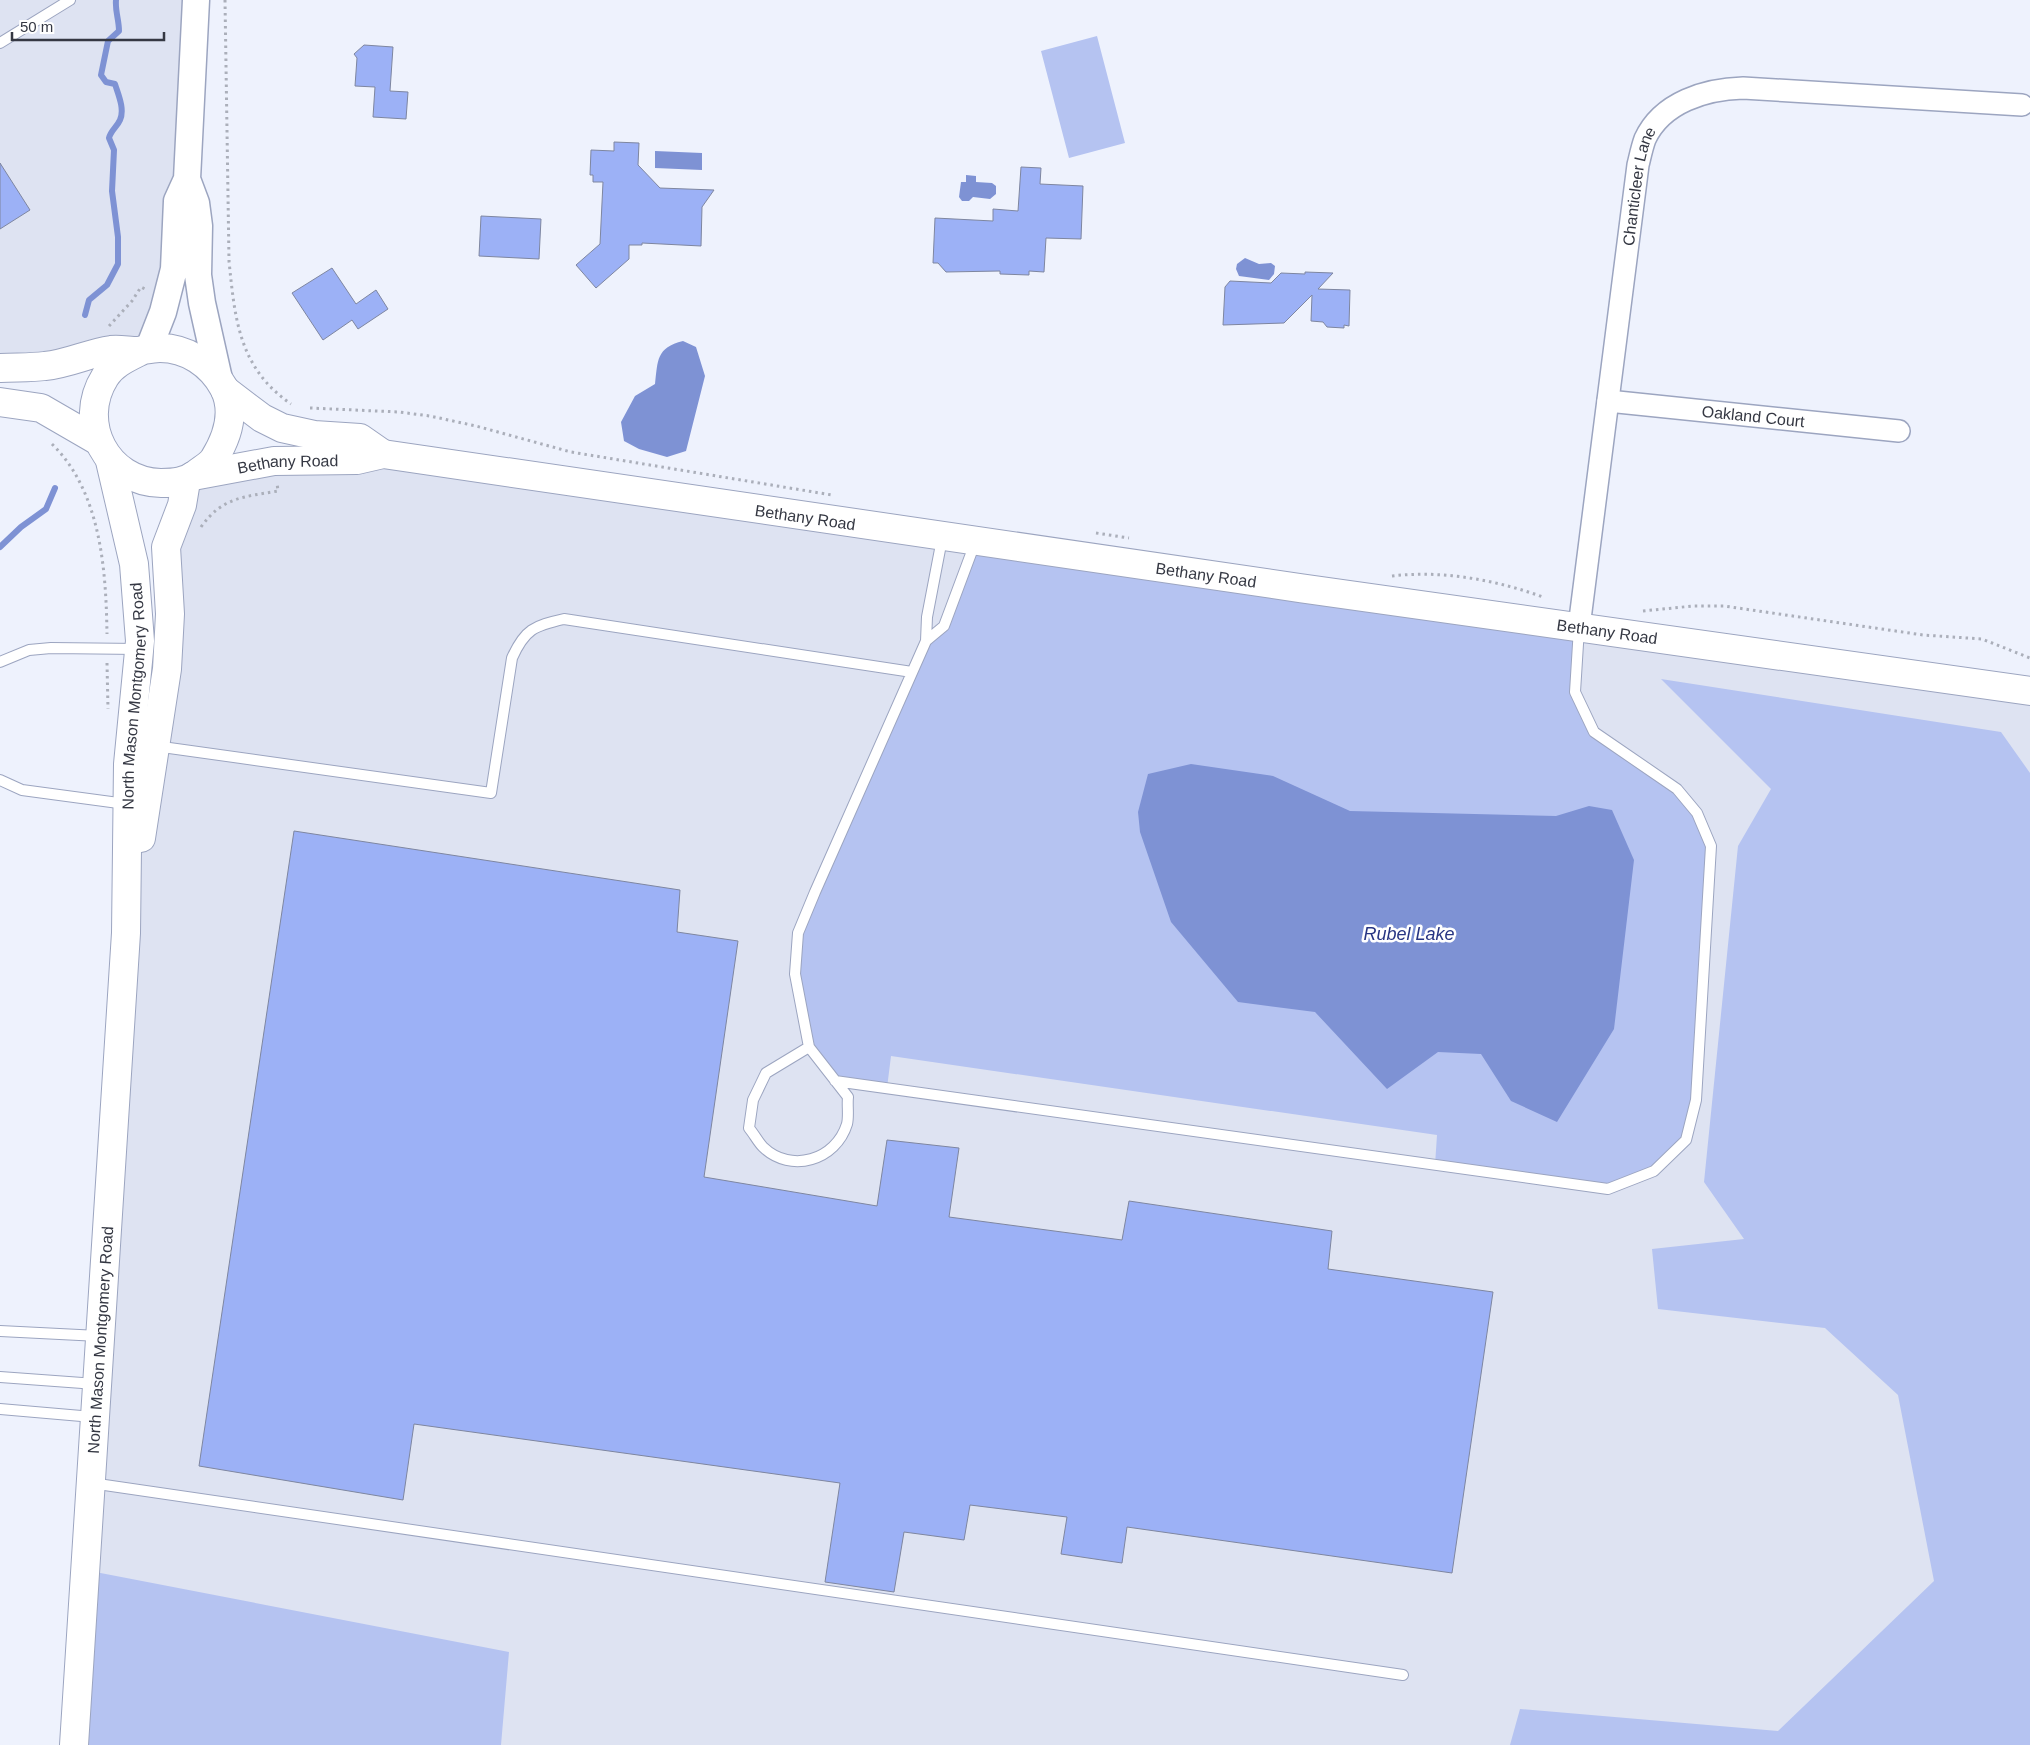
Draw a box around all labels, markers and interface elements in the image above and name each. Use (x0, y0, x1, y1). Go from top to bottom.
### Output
scale bar (12, 10, 165, 42)
text: 50 m (20, 18, 53, 35)
street label: Chanticleer Lane (1619, 123, 1659, 247)
street label: Oakland Court (1701, 402, 1806, 430)
street label: Bethany Road (236, 452, 338, 476)
street label: Bethany Road (754, 501, 857, 533)
street label: Bethany Road (1155, 559, 1258, 590)
street label: North Mason Montgomery Road (119, 582, 149, 810)
street label: Bethany Road (1556, 616, 1659, 647)
water label: Rubel Lake (1363, 924, 1455, 944)
street label: North Mason Montgomery Road (84, 1226, 116, 1454)

